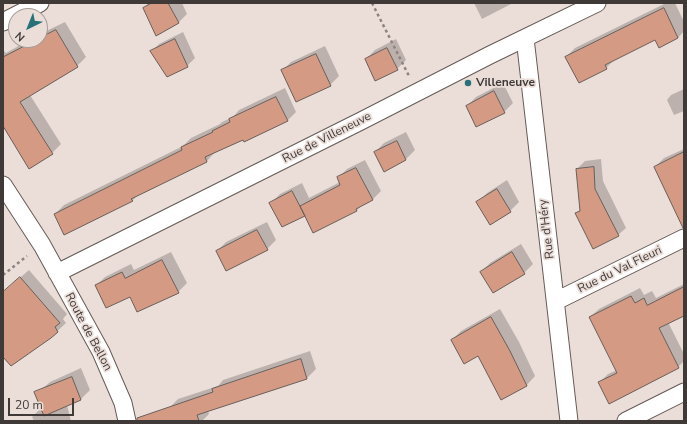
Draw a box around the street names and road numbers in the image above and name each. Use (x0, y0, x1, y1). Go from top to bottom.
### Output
street label: Rue de Villeneuve (280, 109, 374, 167)
street label: Rue d'Héry (536, 198, 558, 260)
street label: Rue du Val Fleuri (576, 243, 664, 297)
street label: Route de Bellon (61, 290, 115, 374)

